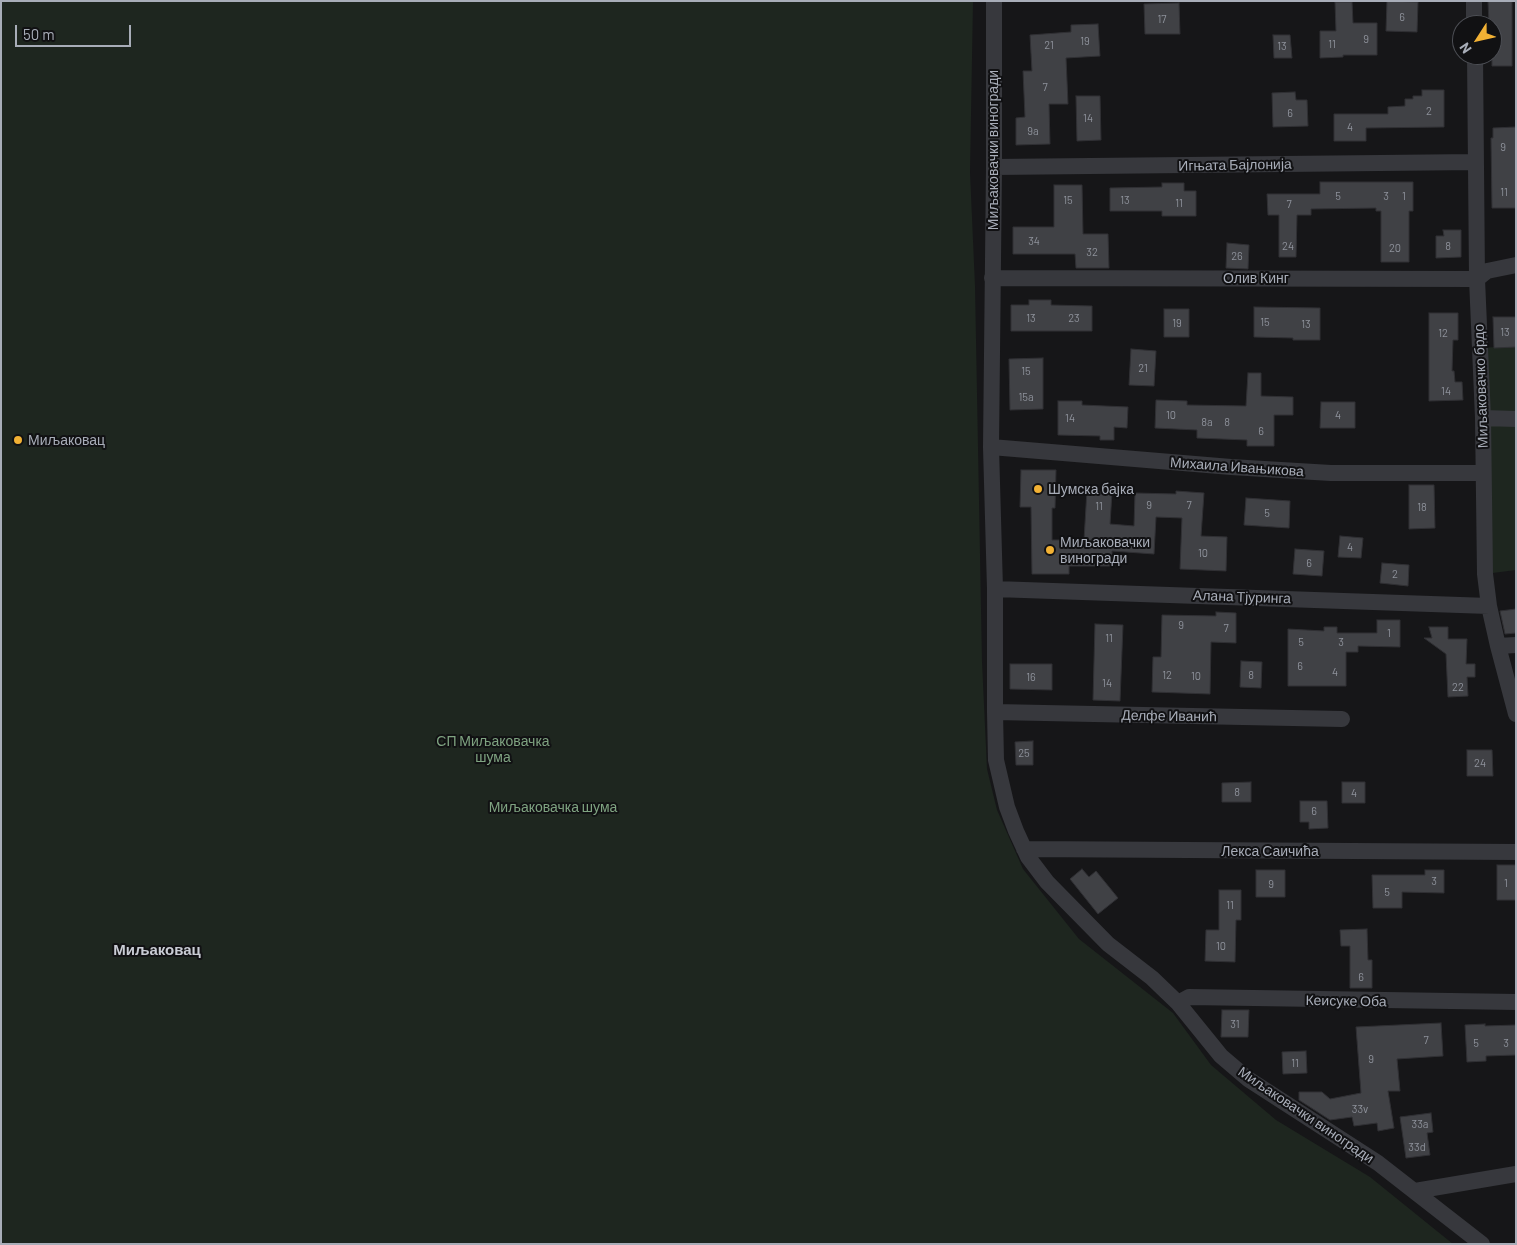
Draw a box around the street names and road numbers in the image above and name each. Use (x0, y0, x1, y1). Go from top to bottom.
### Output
street label: Миљаковачки виногради (985, 70, 1001, 230)
street label: Игњата Бајлонија (1178, 156, 1292, 174)
street label: Олив Кинг (1223, 270, 1289, 286)
street label: Миљаковачко брдо (1470, 324, 1492, 448)
street label: Михаила Ивањикова (1170, 454, 1304, 480)
street label: Алана Тјуринга (1193, 587, 1291, 607)
street label: Делфе Иванић (1121, 707, 1217, 725)
street label: Лекса Саичића (1221, 843, 1319, 859)
street label: Кеисуке Оба (1305, 992, 1387, 1010)
street label: Миљаковачки виногради (1235, 1063, 1377, 1167)

